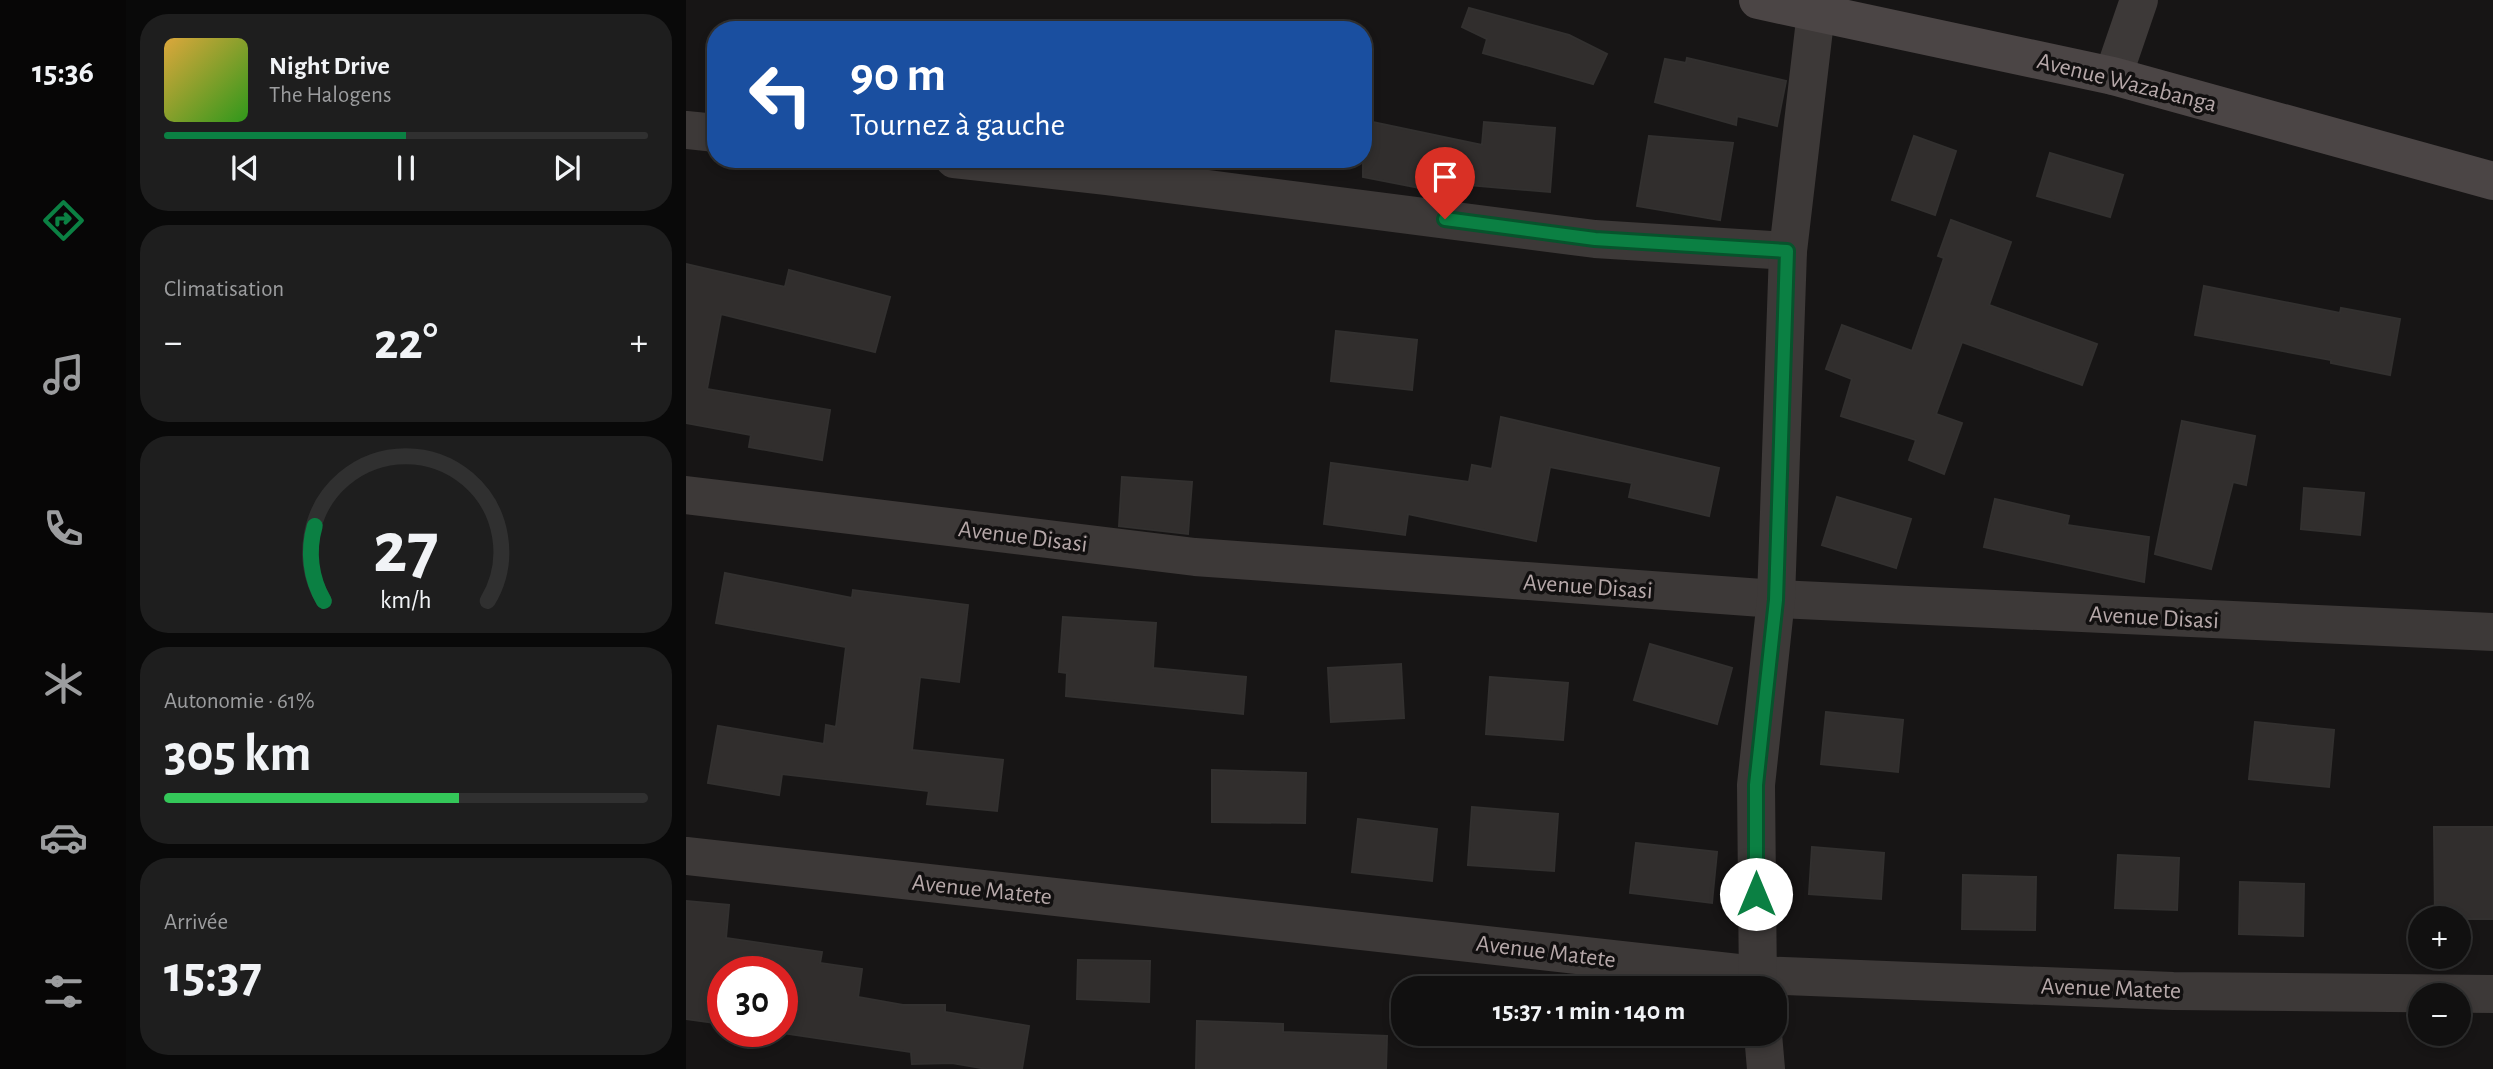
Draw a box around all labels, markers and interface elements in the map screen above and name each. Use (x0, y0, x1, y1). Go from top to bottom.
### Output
icon: left (735, 49, 826, 140)
street label: Avenue Wazabanga (2035, 49, 2219, 117)
text: 90 m (850, 51, 946, 100)
text: Night Drive (269, 53, 390, 79)
text: 15:36 (32, 56, 94, 88)
text: The Halogens (269, 84, 391, 107)
text: Tournez à gauche (850, 109, 1065, 141)
pin (1415, 147, 1475, 219)
icon: previous (226, 149, 264, 187)
icon: pause (387, 149, 425, 187)
icon: next (548, 149, 586, 187)
icon: arrive (1426, 158, 1464, 196)
icon: directions (39, 196, 88, 245)
text: Climatisation (164, 278, 284, 301)
text: 22° (374, 316, 438, 368)
text: − (164, 324, 182, 362)
text: + (630, 324, 648, 362)
icon: music (39, 350, 88, 399)
icon: phone (39, 504, 88, 553)
text: 27 (373, 513, 439, 586)
street label: Avenue Disasi (957, 517, 1089, 557)
street label: Avenue Disasi (1522, 570, 1654, 603)
text: km/h (380, 587, 432, 612)
street label: Avenue Disasi (2088, 603, 2219, 633)
icon: climate (39, 659, 88, 708)
text: Autonomie · 61% (164, 690, 315, 713)
text: 305 km (164, 728, 312, 780)
icon: car (39, 813, 88, 862)
position arrow (1719, 857, 1793, 931)
street label: Avenue Matete (911, 871, 1053, 909)
map controls (2408, 906, 2471, 1046)
button: + (2408, 906, 2471, 969)
text: Arrivée (164, 911, 228, 934)
street label: Avenue Matete (1475, 932, 1617, 972)
text: 15:37 (164, 949, 262, 1001)
speed limit sign: 30 (707, 956, 798, 1047)
icon: filters (39, 967, 88, 1016)
street label: Avenue Matete (2040, 975, 2182, 1003)
button: − (2408, 983, 2471, 1046)
text: 15:37 · 1 min · 140 m (1493, 998, 1685, 1024)

